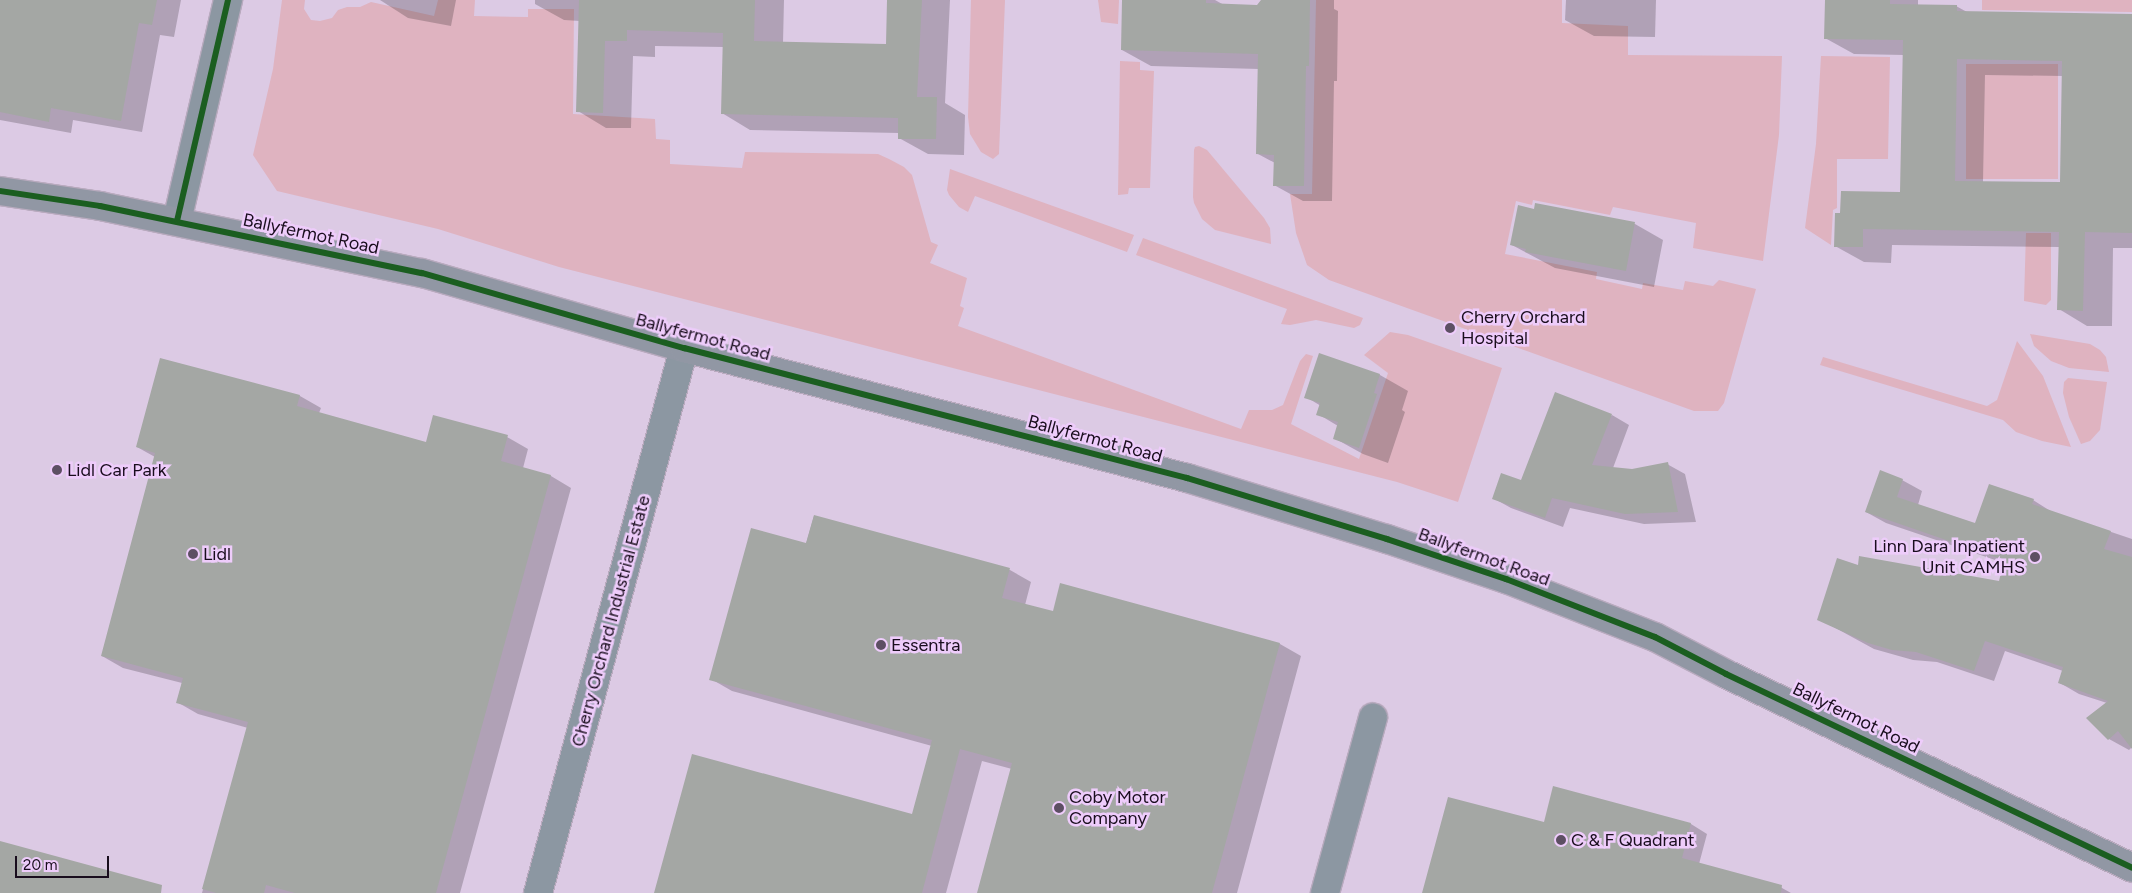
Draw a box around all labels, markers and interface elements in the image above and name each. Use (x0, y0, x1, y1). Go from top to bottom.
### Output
street label: Ballyfermot Road (241, 209, 381, 259)
place label: Cherry Orchard Hospital (1461, 307, 1586, 350)
street label: Ballyfermot Road (633, 309, 773, 365)
marker: Cherry Orchard Hospital (1443, 321, 1457, 335)
street label: Ballyfermot Road (1025, 411, 1165, 467)
place label: Lidl Car Park (67, 459, 166, 481)
marker: Lidl Car Park (51, 464, 63, 476)
street label: Cherry Orchard Industrial Estate (567, 493, 655, 749)
street label: Ballyfermot Road (1415, 523, 1553, 591)
place label: Linn Dara Inpatient Unit CAMHS (1873, 536, 2025, 578)
place label: Lidl (203, 543, 231, 565)
marker: Lidl (187, 548, 199, 560)
marker: Linn Dara Inpatient Unit CAMHS (2029, 551, 2041, 563)
place label: Essentra (891, 634, 960, 656)
marker: Essentra (875, 639, 887, 651)
street label: Ballyfermot Road (1789, 678, 1923, 758)
place label: Coby Motor Company (1069, 787, 1166, 830)
marker: Coby Motor Company (1053, 802, 1065, 814)
place label: C & F Quadrant (1571, 829, 1695, 851)
marker: C & F Quadrant (1555, 834, 1567, 846)
scale bar (18, 846, 111, 878)
text: 20 m (23, 856, 57, 874)

